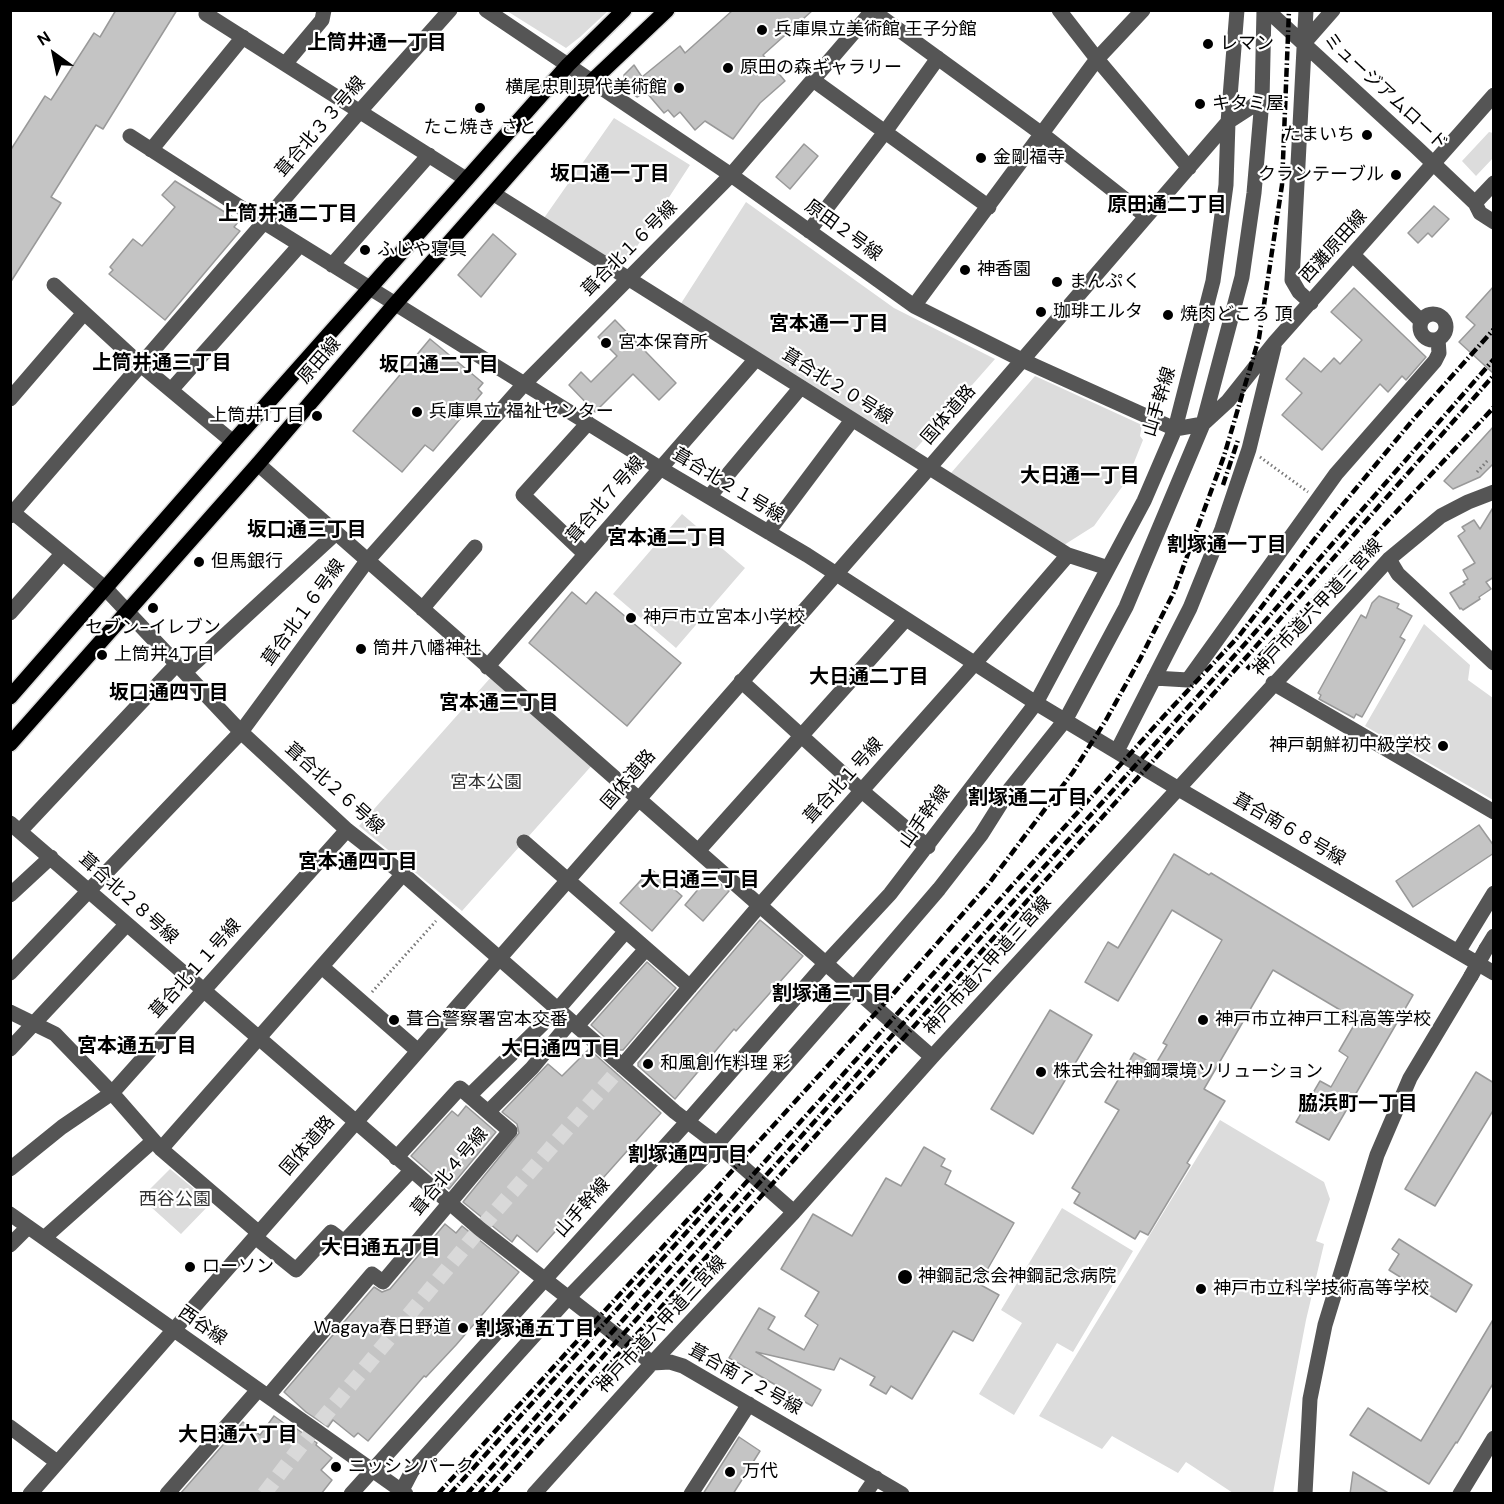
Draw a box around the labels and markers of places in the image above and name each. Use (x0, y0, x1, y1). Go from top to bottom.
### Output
place label: 兵庫県立美術館 王子分館 (774, 19, 977, 41)
marker: 兵庫県立美術館 王子分館 (755, 23, 769, 37)
place label: レマン (1220, 33, 1274, 55)
marker: レマン (1201, 37, 1215, 51)
place label: 原田の森ギャラリー (740, 57, 902, 79)
marker: 原田の森ギャラリー (721, 61, 735, 75)
place label: 横尾忠則現代美術館 (505, 77, 667, 99)
marker: 横尾忠則現代美術館 (672, 81, 686, 95)
place label: キタミ屋 (1212, 93, 1284, 115)
marker: キタミ屋 (1193, 97, 1207, 111)
marker: たこ焼き さと (473, 101, 487, 115)
place label: たこ焼き さと (424, 117, 536, 139)
place label: たまいち (1283, 124, 1355, 146)
marker: たまいち (1360, 128, 1374, 142)
place label: 金剛福寺 (993, 147, 1065, 169)
marker: 金剛福寺 (974, 151, 988, 165)
place label: クランテーブル (1258, 164, 1384, 186)
marker: クランテーブル (1389, 168, 1403, 182)
place label: ふじや寝具 (377, 239, 467, 261)
marker: ふじや寝具 (358, 243, 372, 257)
place label: 神香園 (977, 259, 1031, 281)
marker: 神香園 (958, 263, 972, 277)
place label: まんぷく (1069, 271, 1141, 293)
marker: まんぷく (1050, 275, 1064, 289)
place label: 珈琲エルタ (1053, 301, 1143, 323)
place label: 焼肉どころ 頂 (1180, 304, 1293, 326)
marker: 珈琲エルタ (1034, 305, 1048, 319)
marker: 焼肉どころ 頂 (1161, 308, 1175, 322)
place label: 宮本保育所 (618, 332, 708, 354)
marker: 宮本保育所 (599, 336, 613, 350)
place label: 兵庫県立 福祉センター (429, 401, 614, 423)
place label: 上筒井1丁目 (209, 405, 305, 427)
marker: 兵庫県立 福祉センター (410, 405, 424, 419)
marker: 上筒井1丁目 (310, 409, 324, 423)
place label: 但馬銀行 (211, 551, 283, 573)
marker: 但馬銀行 (192, 555, 206, 569)
marker: セブン-イレブン (146, 601, 160, 615)
place label: 神戸市立宮本小学校 (643, 607, 805, 629)
marker: 神戸市立宮本小学校 (624, 611, 638, 625)
place label: セブン-イレブン (85, 617, 221, 639)
place label: 筒井八幡神社 (373, 638, 481, 660)
marker: 筒井八幡神社 (354, 642, 368, 656)
place label: 上筒井4丁目 (114, 644, 215, 666)
marker: 上筒井4丁目 (95, 648, 109, 662)
place label: 神戸朝鮮初中級学校 (1269, 735, 1431, 757)
marker: 神戸朝鮮初中級学校 (1436, 739, 1450, 753)
place label: 葺合警察署宮本交番 (406, 1009, 568, 1031)
place label: 神戸市立神戸工科高等学校 (1215, 1009, 1431, 1031)
marker: 葺合警察署宮本交番 (387, 1013, 401, 1027)
marker: 神戸市立神戸工科高等学校 (1196, 1013, 1210, 1027)
place label: 和風創作料理 彩 (660, 1053, 791, 1075)
marker: 和風創作料理 彩 (641, 1057, 655, 1071)
place label: 株式会社神鋼環境ソリューション (1053, 1061, 1323, 1083)
marker: 株式会社神鋼環境ソリューション (1034, 1065, 1048, 1079)
place label: ローソン (202, 1256, 274, 1278)
marker: ローソン (183, 1260, 197, 1274)
place label: 神鋼記念会神鋼記念病院 (918, 1266, 1116, 1288)
marker: 神鋼記念会神鋼記念病院 (896, 1268, 914, 1286)
place label: 神戸市立科学技術高等学校 (1213, 1278, 1429, 1300)
marker: 神戸市立科学技術高等学校 (1194, 1282, 1208, 1296)
place label: Wagaya春日野道 (314, 1317, 451, 1339)
marker: Wagaya春日野道 (456, 1321, 470, 1335)
place label: ニッシンパーク (348, 1456, 474, 1478)
marker: ニッシンパーク (329, 1460, 343, 1474)
place label: 万代 (742, 1461, 778, 1483)
marker: 万代 (723, 1465, 737, 1479)

